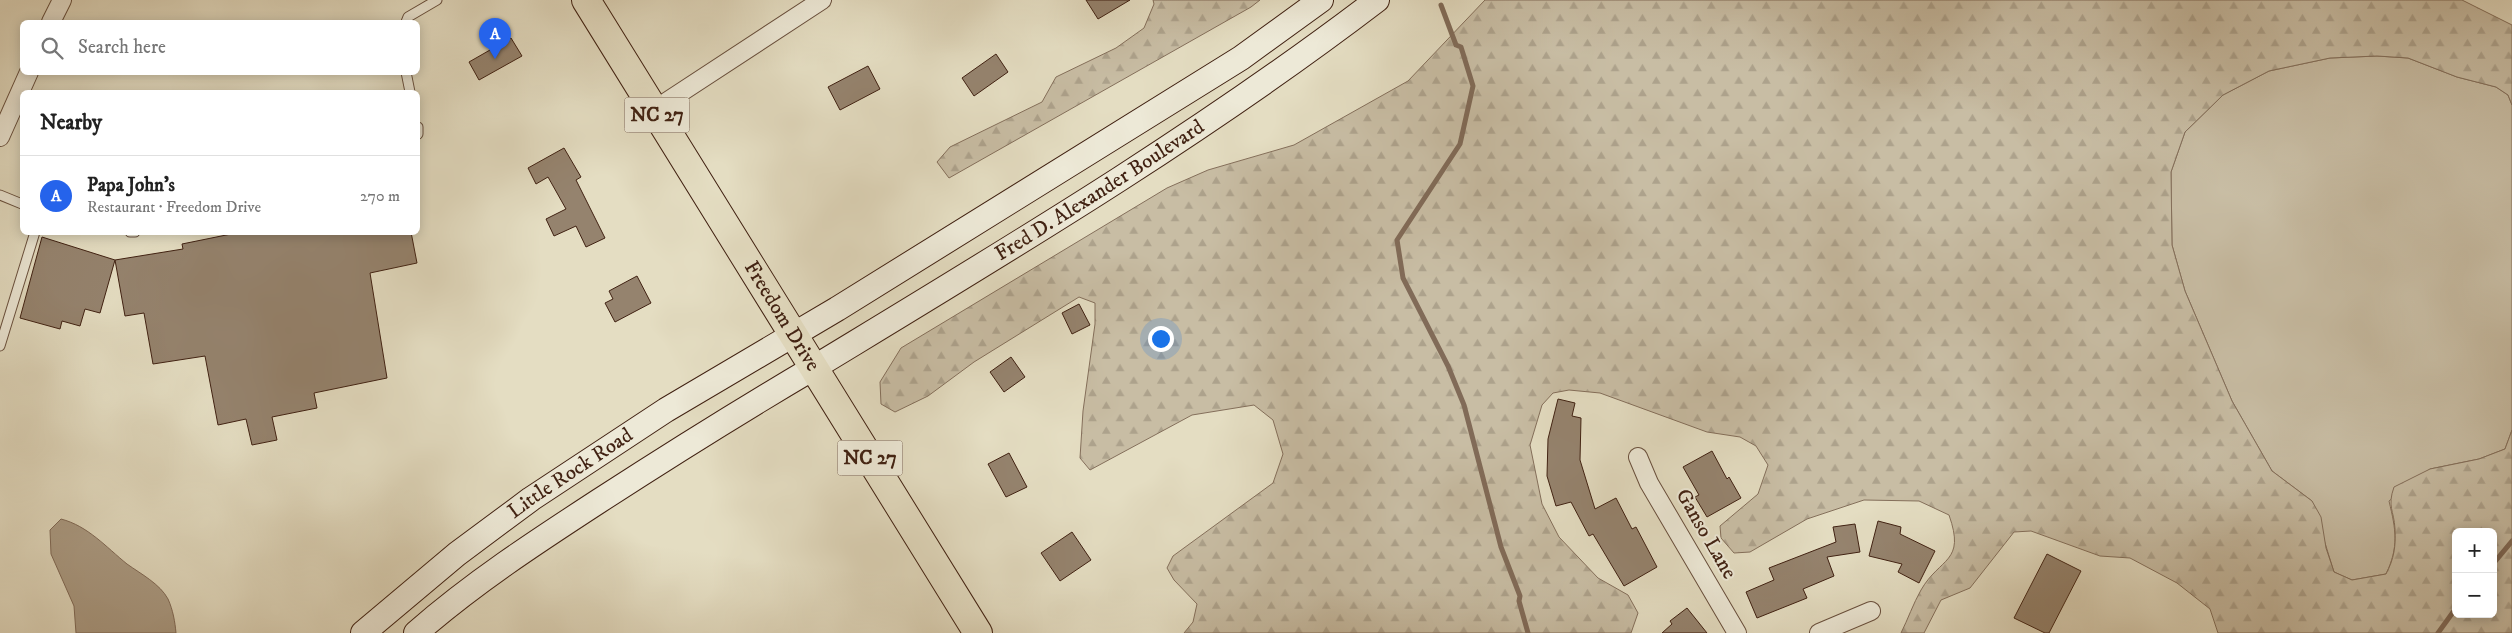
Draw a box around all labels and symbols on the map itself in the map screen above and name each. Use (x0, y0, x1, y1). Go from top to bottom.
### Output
pin: A (479, 18, 511, 59)
road number: NC 27 (624, 98, 690, 132)
street label: Fred D. Alexander Boulevard (990, 114, 1210, 267)
street label: Freedom Drive (738, 256, 826, 376)
your location (1148, 326, 1174, 352)
street label: Little Rock Road (503, 422, 638, 525)
road number: NC 27 (838, 440, 902, 476)
street label: Ganso Lane (1670, 484, 1742, 584)

